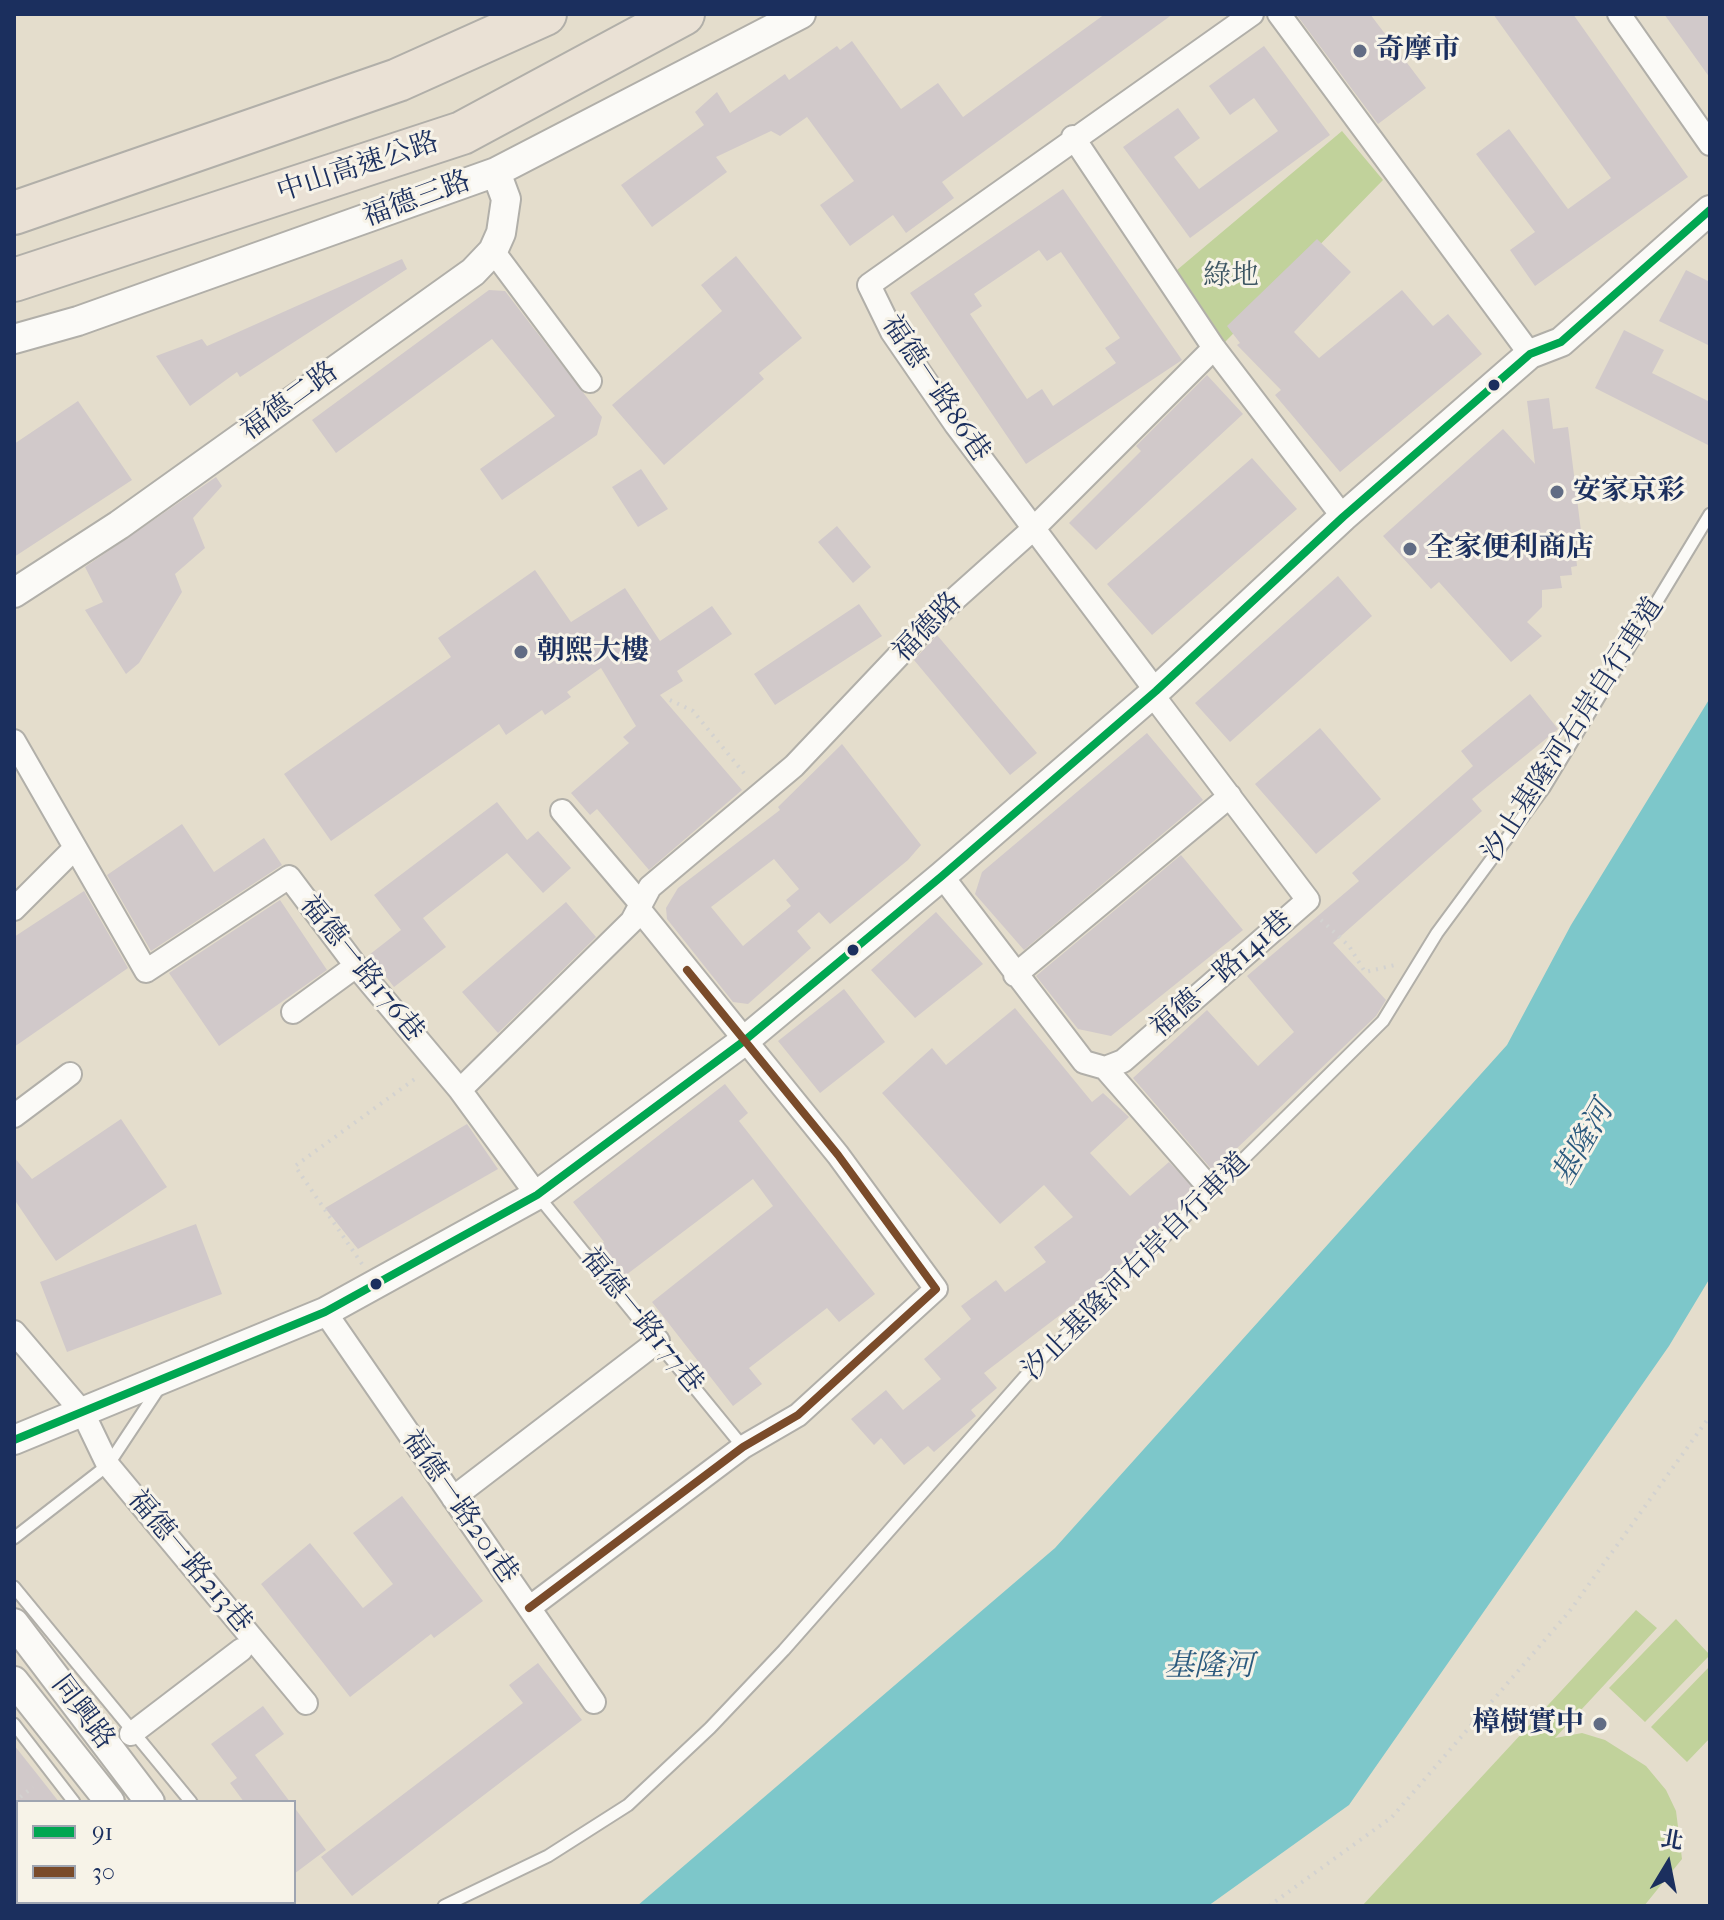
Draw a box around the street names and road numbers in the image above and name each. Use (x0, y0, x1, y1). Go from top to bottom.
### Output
street label: 中山高速公路 (273, 126, 443, 210)
street label: 福德三路 (359, 165, 475, 235)
street label: 福德一路86巷 (874, 309, 996, 469)
street label: 福德二路 (235, 355, 345, 449)
street label: 福德路 (887, 586, 969, 670)
street label: 汐止基隆河右岸自行車道 (1476, 592, 1672, 868)
street label: 福德一路176巷 (292, 889, 430, 1049)
street label: 福德一路141巷 (1144, 904, 1300, 1046)
street label: 汐止基隆河右岸自行車道 (1016, 1146, 1258, 1388)
street label: 福德一路177巷 (572, 1242, 710, 1400)
street label: 福德一路201巷 (394, 1424, 524, 1590)
street label: 福德一路213巷 (120, 1484, 258, 1640)
street label: 同興路 (43, 1669, 121, 1757)

